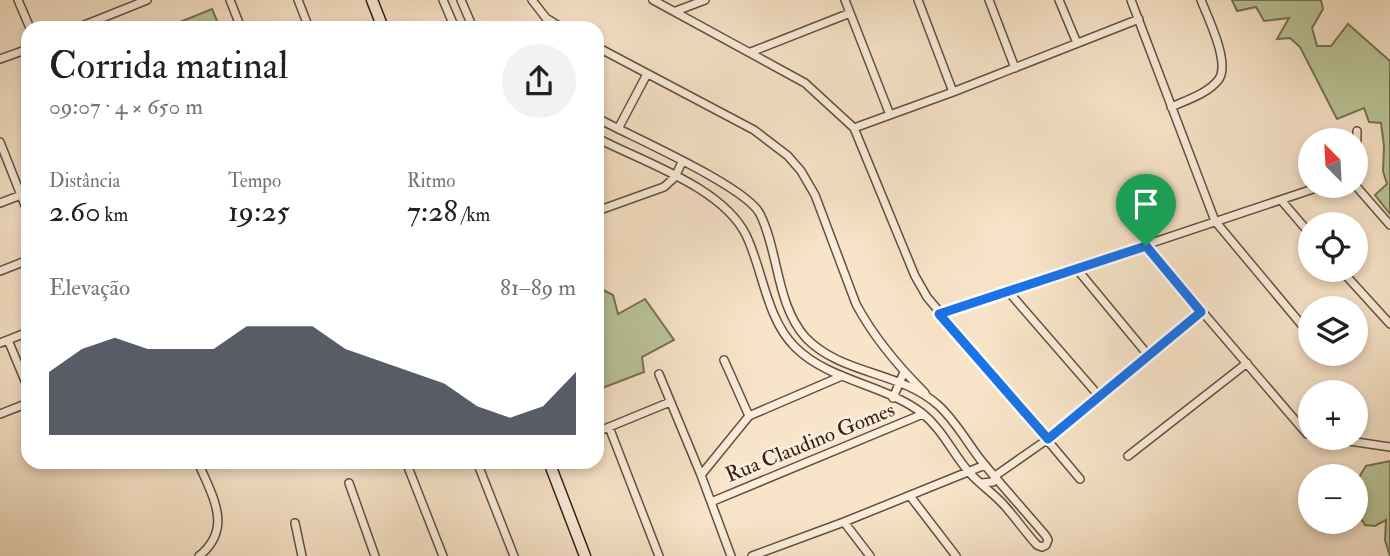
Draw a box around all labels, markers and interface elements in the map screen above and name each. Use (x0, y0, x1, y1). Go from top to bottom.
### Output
text: Corrida matinal (49, 42, 288, 90)
button: share (502, 44, 576, 118)
text: 09:07 · 4 × 650 m (49, 92, 203, 121)
north arrow (1298, 128, 1368, 198)
map controls (1298, 128, 1368, 534)
text: Distância (49, 169, 120, 193)
text: Tempo (228, 169, 281, 193)
text: Ritmo (407, 169, 456, 193)
pin (1116, 174, 1176, 246)
icon: arrive (1127, 185, 1165, 223)
text: 2.60 (49, 193, 101, 230)
text: 19:25 (228, 193, 290, 230)
text: 7:28 (407, 193, 457, 230)
text: km (101, 203, 128, 227)
text: /km (457, 203, 490, 227)
button: locate (1298, 212, 1368, 282)
text: Elevação (49, 273, 130, 302)
text: 81–89 m (500, 273, 576, 302)
button: layers (1298, 296, 1368, 366)
button: + (1298, 380, 1368, 450)
street label: Rua Claudino Gomes (722, 396, 899, 489)
button: − (1298, 464, 1368, 534)

